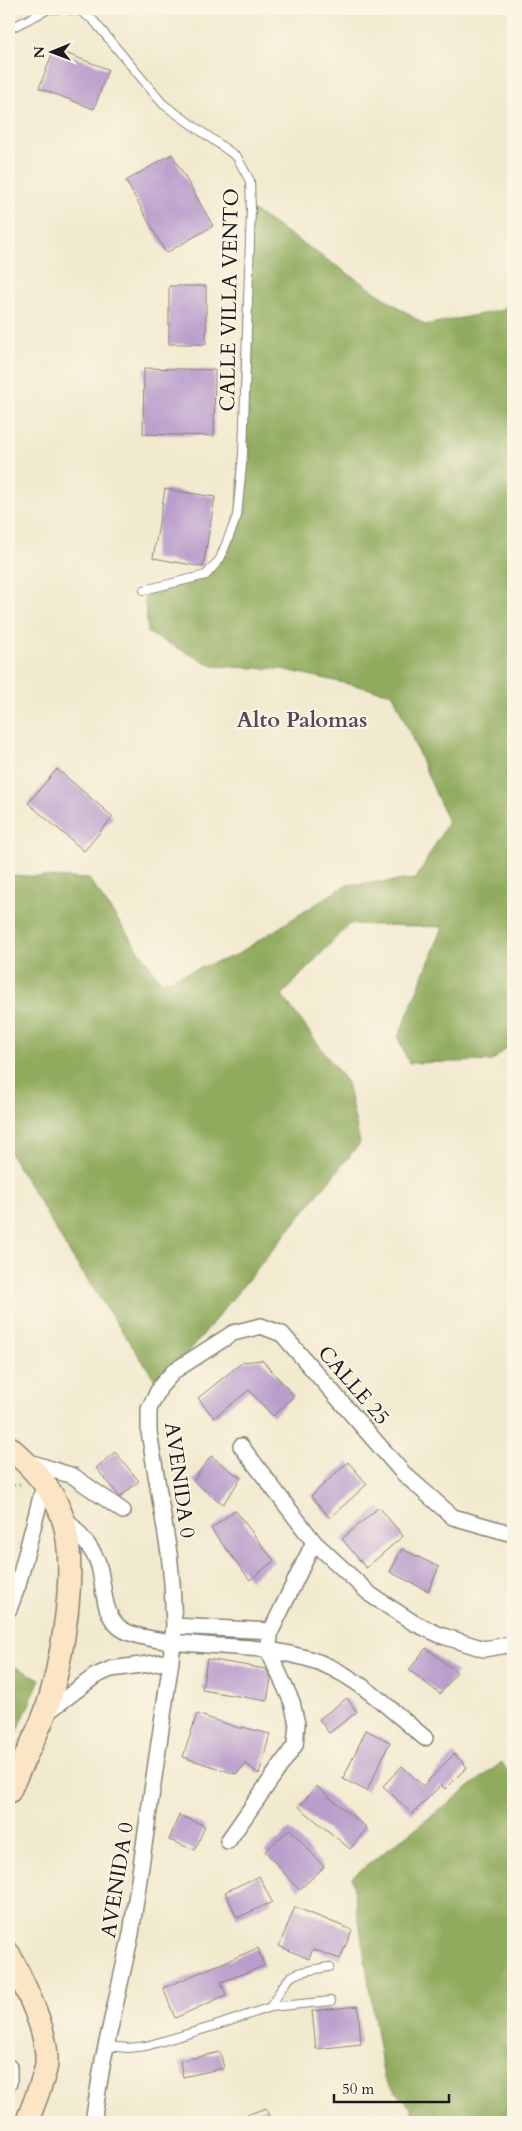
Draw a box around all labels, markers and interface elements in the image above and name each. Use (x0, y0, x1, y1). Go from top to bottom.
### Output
north arrow (28, 28, 78, 78)
text: N (30, 46, 49, 58)
street label: CALLE VILLA VENTO (213, 188, 246, 412)
district label: Alto Palomas (237, 705, 367, 735)
street label: CALLE 25 (311, 1339, 396, 1431)
street label: AVENIDA 0 (157, 1420, 202, 1540)
street label: AVENIDA 0 (94, 1820, 141, 1940)
scale bar (334, 2071, 450, 2103)
text: 50 m (342, 2079, 374, 2099)

